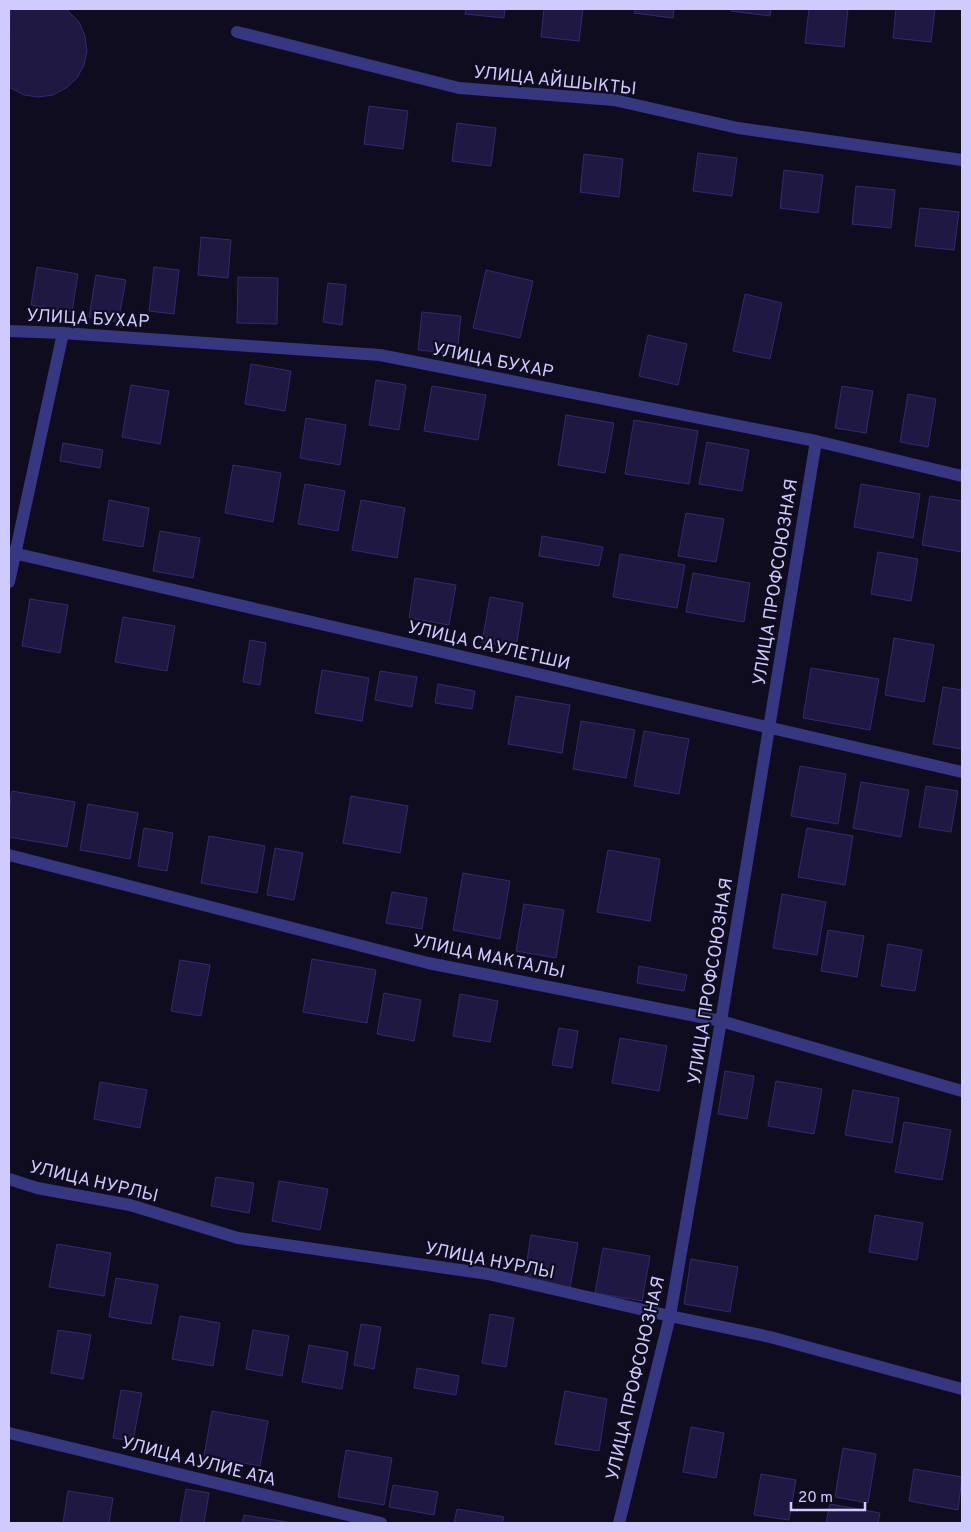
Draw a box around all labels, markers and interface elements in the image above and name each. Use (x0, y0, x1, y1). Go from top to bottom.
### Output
street label: УЛИЦА АЙШЫКТЫ (472, 60, 638, 101)
street label: УЛИЦА БУХАР (26, 305, 150, 334)
street label: УЛИЦА БУХАР (430, 338, 555, 384)
street label: УЛИЦА ПРОФСОЮЗНАЯ (749, 477, 804, 687)
street label: УЛИЦА САУЛЕТШИ (405, 617, 572, 676)
street label: УЛИЦА ПРОФСОЮЗНАЯ (684, 876, 739, 1086)
street label: УЛИЦА МАКТАЛЫ (410, 930, 567, 985)
street label: УЛИЦА НУРЛЫ (27, 1156, 160, 1208)
street label: УЛИЦА НУРЛЫ (423, 1238, 556, 1285)
street label: УЛИЦА ПРОФСОЮЗНАЯ (602, 1274, 671, 1483)
street label: УЛИЦА АУЛИЕ АТА (119, 1432, 279, 1493)
scale bar (791, 1480, 865, 1512)
text: 20 m (798, 1489, 833, 1508)

